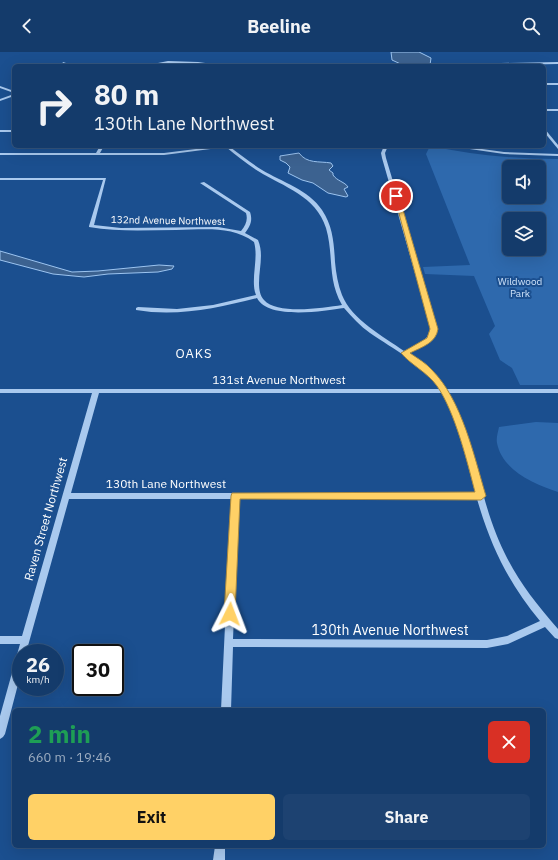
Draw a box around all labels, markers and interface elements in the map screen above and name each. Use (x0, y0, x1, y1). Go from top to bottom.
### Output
icon: back (16, 15, 38, 37)
text: Beeline (247, 15, 311, 38)
icon: search (520, 15, 542, 37)
text: 80 m (94, 76, 159, 113)
icon: right (28, 80, 80, 132)
text: 130th Lane Northwest (94, 112, 275, 135)
map controls (502, 160, 546, 256)
button: sound (502, 160, 546, 204)
pin (379, 179, 413, 213)
icon: arrive (385, 185, 407, 207)
button: layers (502, 212, 546, 256)
street label: 132nd Avenue Northwest (111, 213, 226, 228)
park label: Wildwood Park (498, 275, 542, 300)
district label: OAKS (175, 345, 213, 362)
street label: 131st Avenue Northwest (212, 372, 346, 387)
street label: Raven Street Northwest (21, 455, 70, 582)
street label: 130th Lane Northwest (106, 476, 226, 491)
position arrow (209, 593, 251, 635)
street label: 130th Avenue Northwest (311, 621, 469, 639)
speed limit sign: 30 (72, 644, 124, 696)
text: 26 (26, 651, 50, 678)
text: km/h (26, 673, 50, 686)
text: 2 min (28, 718, 91, 750)
button: close (488, 721, 530, 763)
text: 660 m · 19:46 (28, 749, 111, 766)
button: Exit (28, 794, 275, 840)
button: Share (283, 794, 530, 840)

